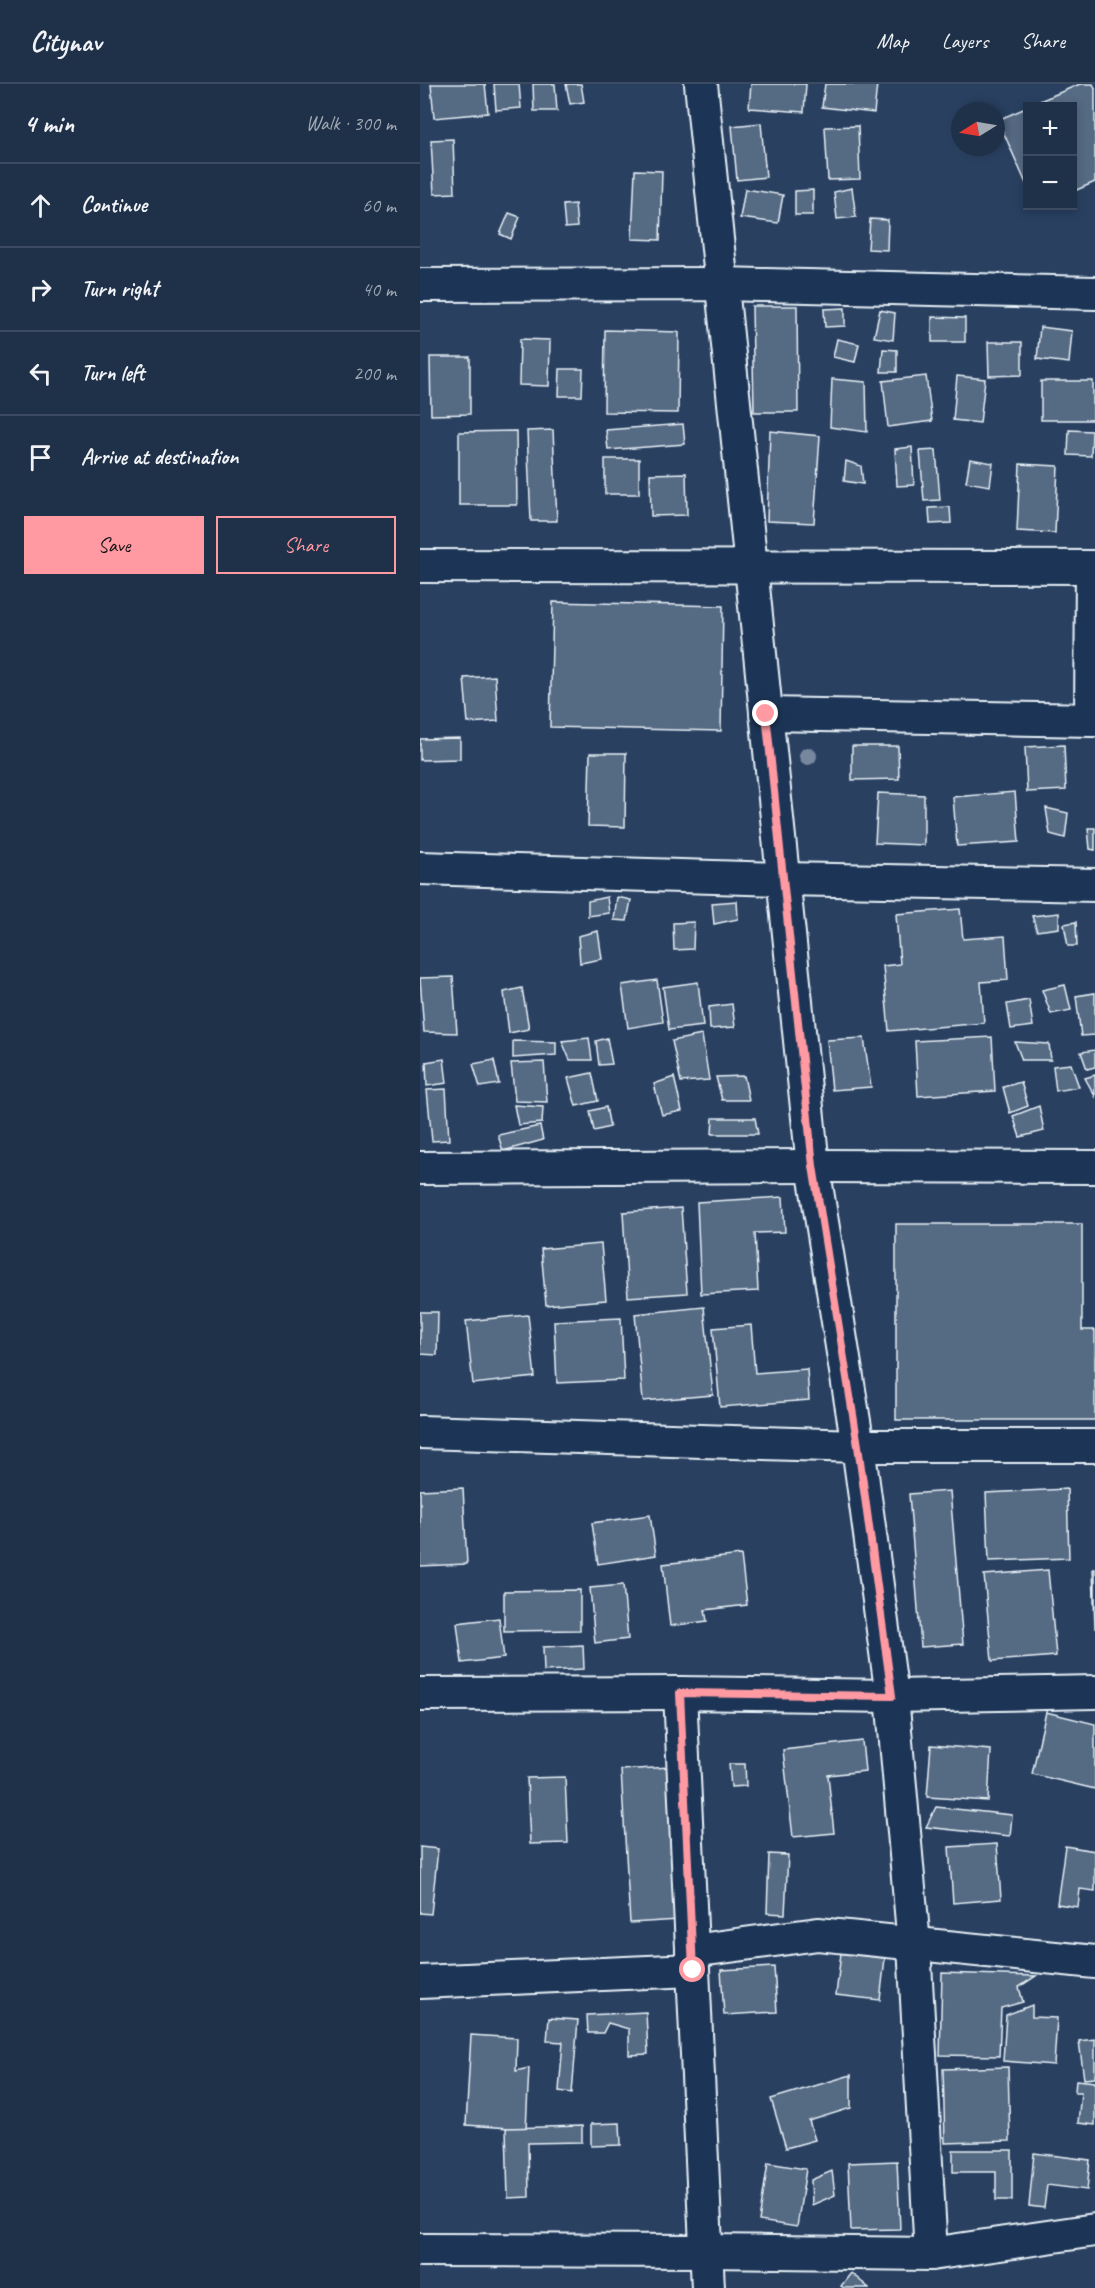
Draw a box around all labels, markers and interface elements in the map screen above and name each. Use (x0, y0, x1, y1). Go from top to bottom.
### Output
text: Citynav (30, 24, 101, 59)
text: Map (876, 28, 909, 54)
text: Layers (942, 28, 988, 54)
text: Share (1021, 28, 1065, 54)
north arrow (951, 102, 1005, 156)
map controls (1023, 102, 1077, 210)
button: + (1023, 102, 1077, 156)
text: 4 min (24, 107, 74, 140)
text: Walk · 300 m (306, 111, 396, 136)
button: − (1023, 156, 1077, 210)
icon: ahead (24, 189, 57, 222)
text: Continue (81, 191, 147, 219)
text: 60 m (362, 193, 396, 218)
icon: right (24, 273, 57, 306)
text: Turn right (81, 275, 158, 303)
text: 40 m (362, 277, 396, 302)
icon: left (24, 357, 57, 390)
text: Turn left (81, 359, 145, 387)
text: 200 m (353, 361, 396, 386)
icon: arrive (24, 441, 57, 474)
text: Arrive at destination (81, 443, 238, 471)
button: Save (24, 516, 204, 574)
button: Share (216, 516, 396, 574)
route end (752, 700, 778, 726)
route start (679, 1956, 705, 1982)

